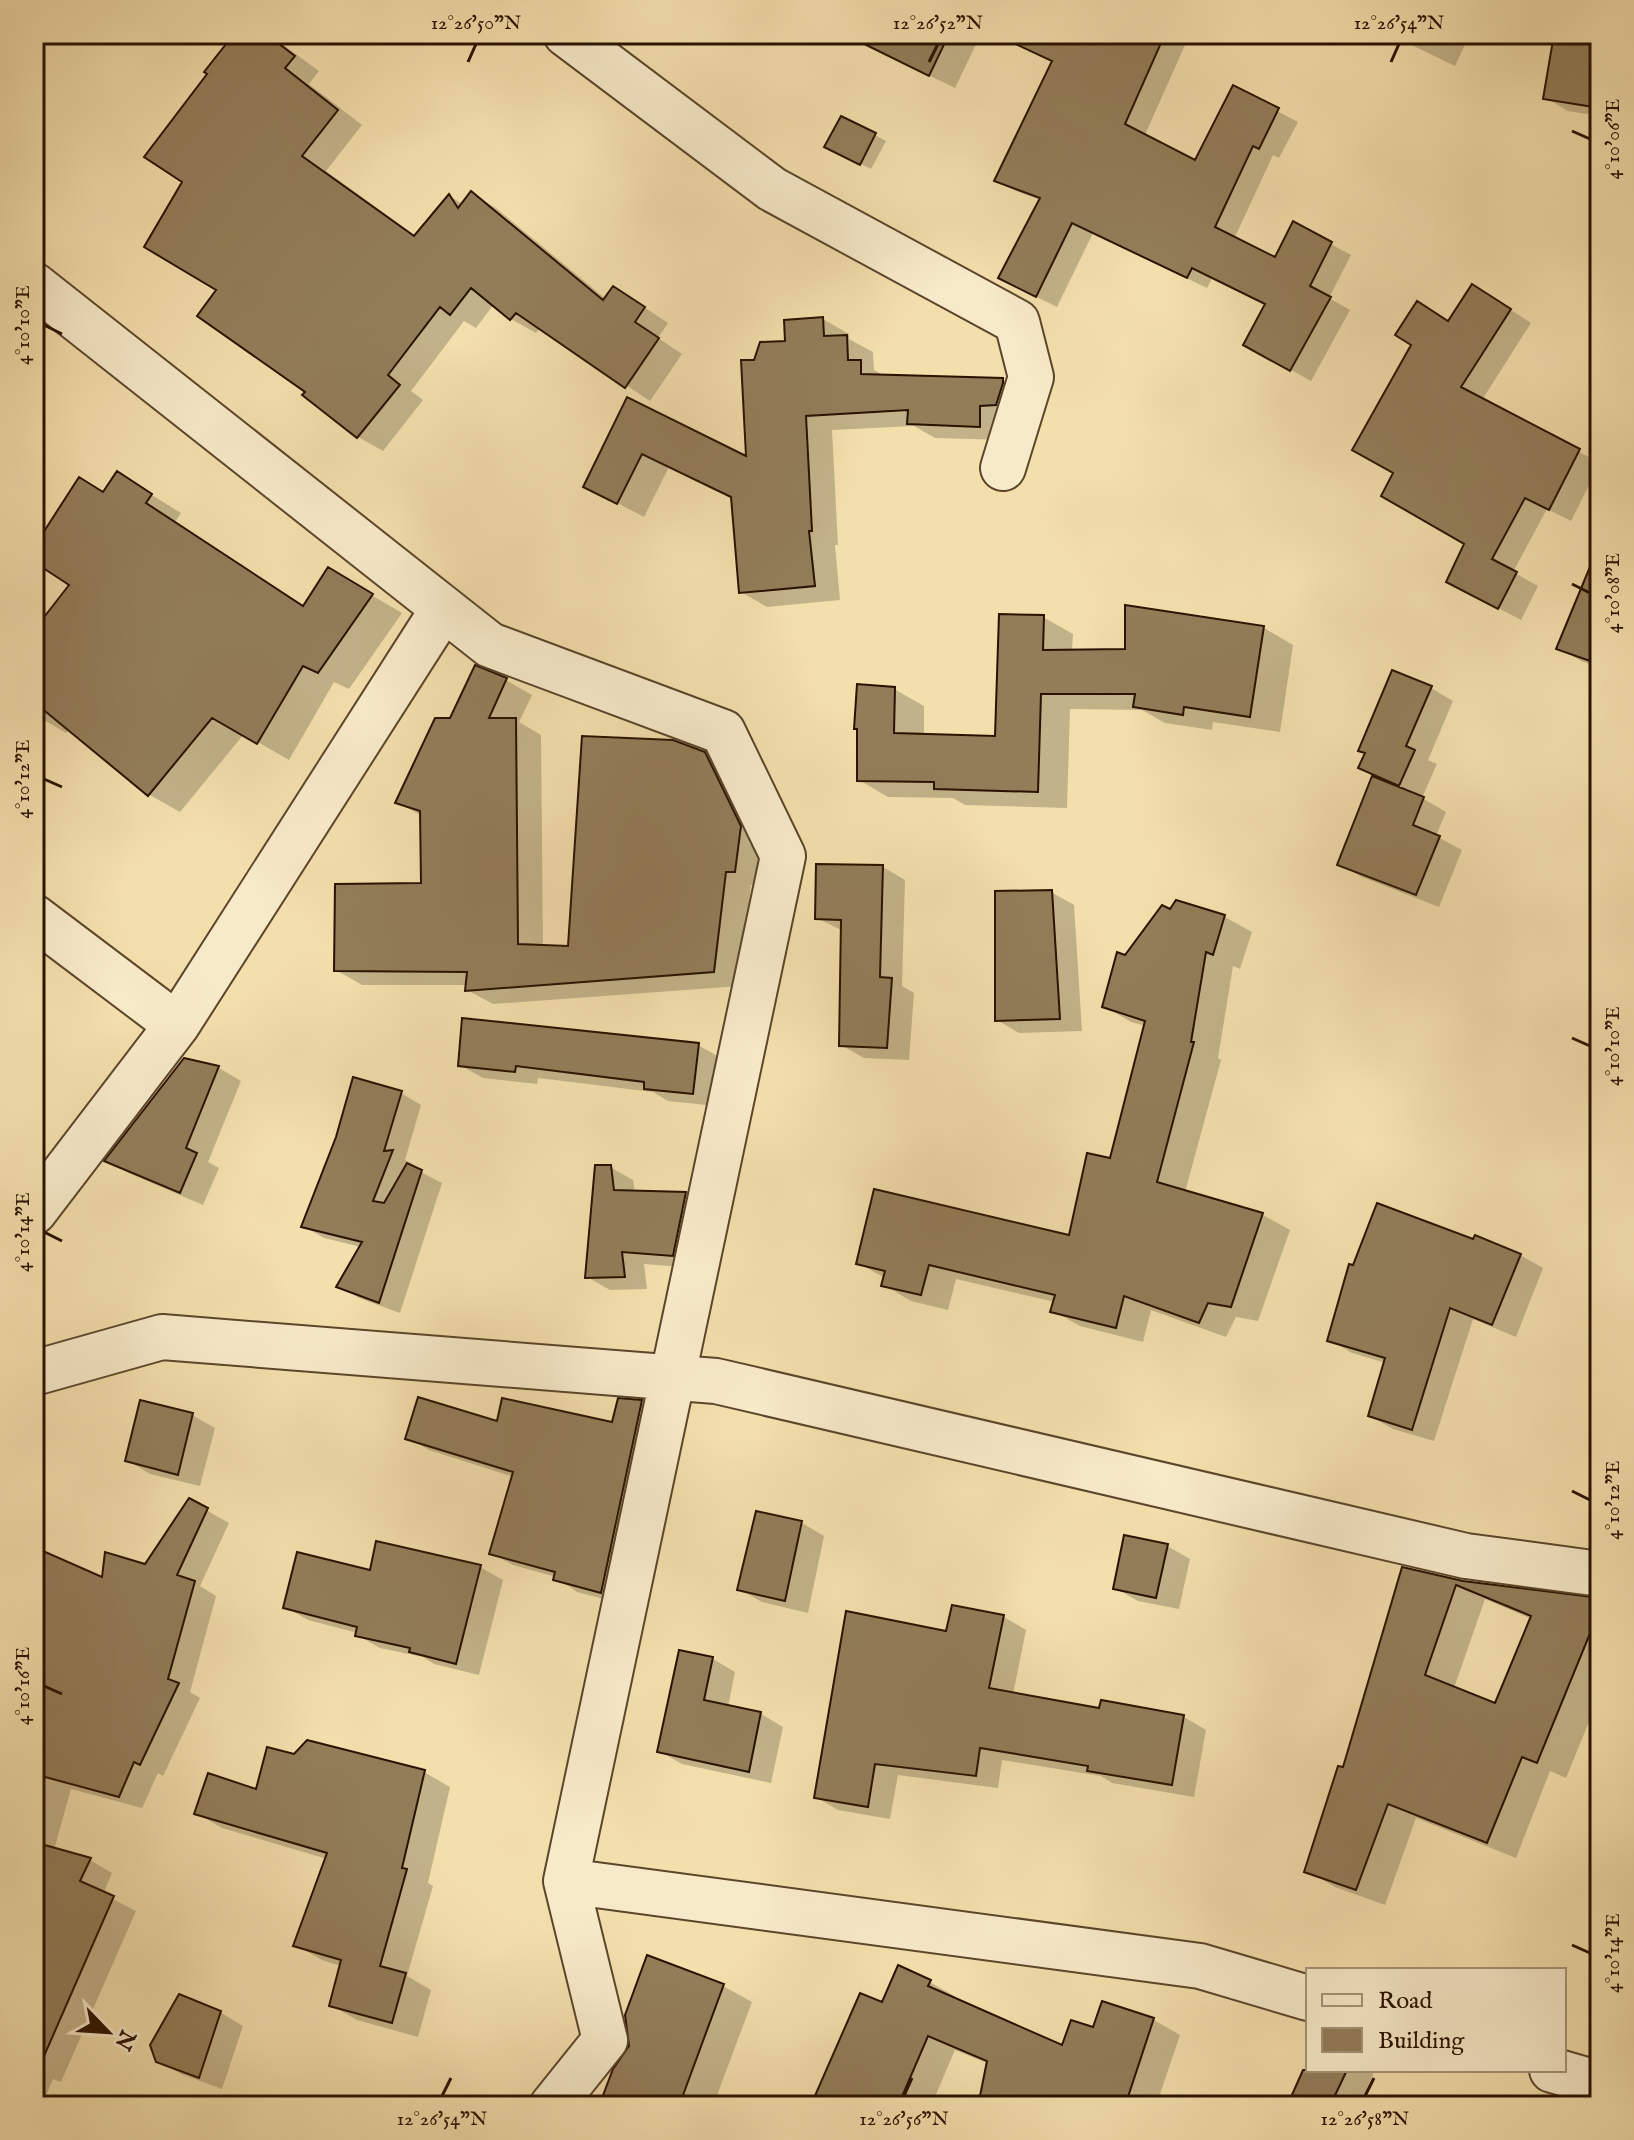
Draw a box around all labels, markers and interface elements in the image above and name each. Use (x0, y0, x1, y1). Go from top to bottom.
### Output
text: 12°26'50"N (431, 11, 521, 36)
text: 12°26'52"N (893, 11, 983, 36)
text: 12°26'54"N (1354, 11, 1444, 36)
text: 4°10'06"E (1601, 98, 1626, 179)
text: 4°10'10"E (11, 285, 36, 365)
text: 4°10'08"E (1601, 553, 1626, 633)
text: 4°10'12"E (11, 739, 36, 819)
text: 4°10'10"E (1601, 1006, 1626, 1086)
text: 4°10'14"E (11, 1192, 36, 1272)
text: 4°10'12"E (1601, 1460, 1626, 1540)
text: 4°10'16"E (11, 1647, 36, 1725)
text: 4°10'14"E (1601, 1913, 1626, 1993)
legend (1306, 1968, 1566, 2072)
text: Road (1378, 1986, 1432, 2017)
north arrow (68, 1992, 148, 2072)
text: N (108, 2024, 141, 2054)
text: Building (1378, 2026, 1465, 2057)
text: 12°26'54"N (397, 2107, 487, 2132)
text: 12°26'56"N (859, 2107, 949, 2132)
text: 12°26'58"N (1321, 2107, 1409, 2132)

